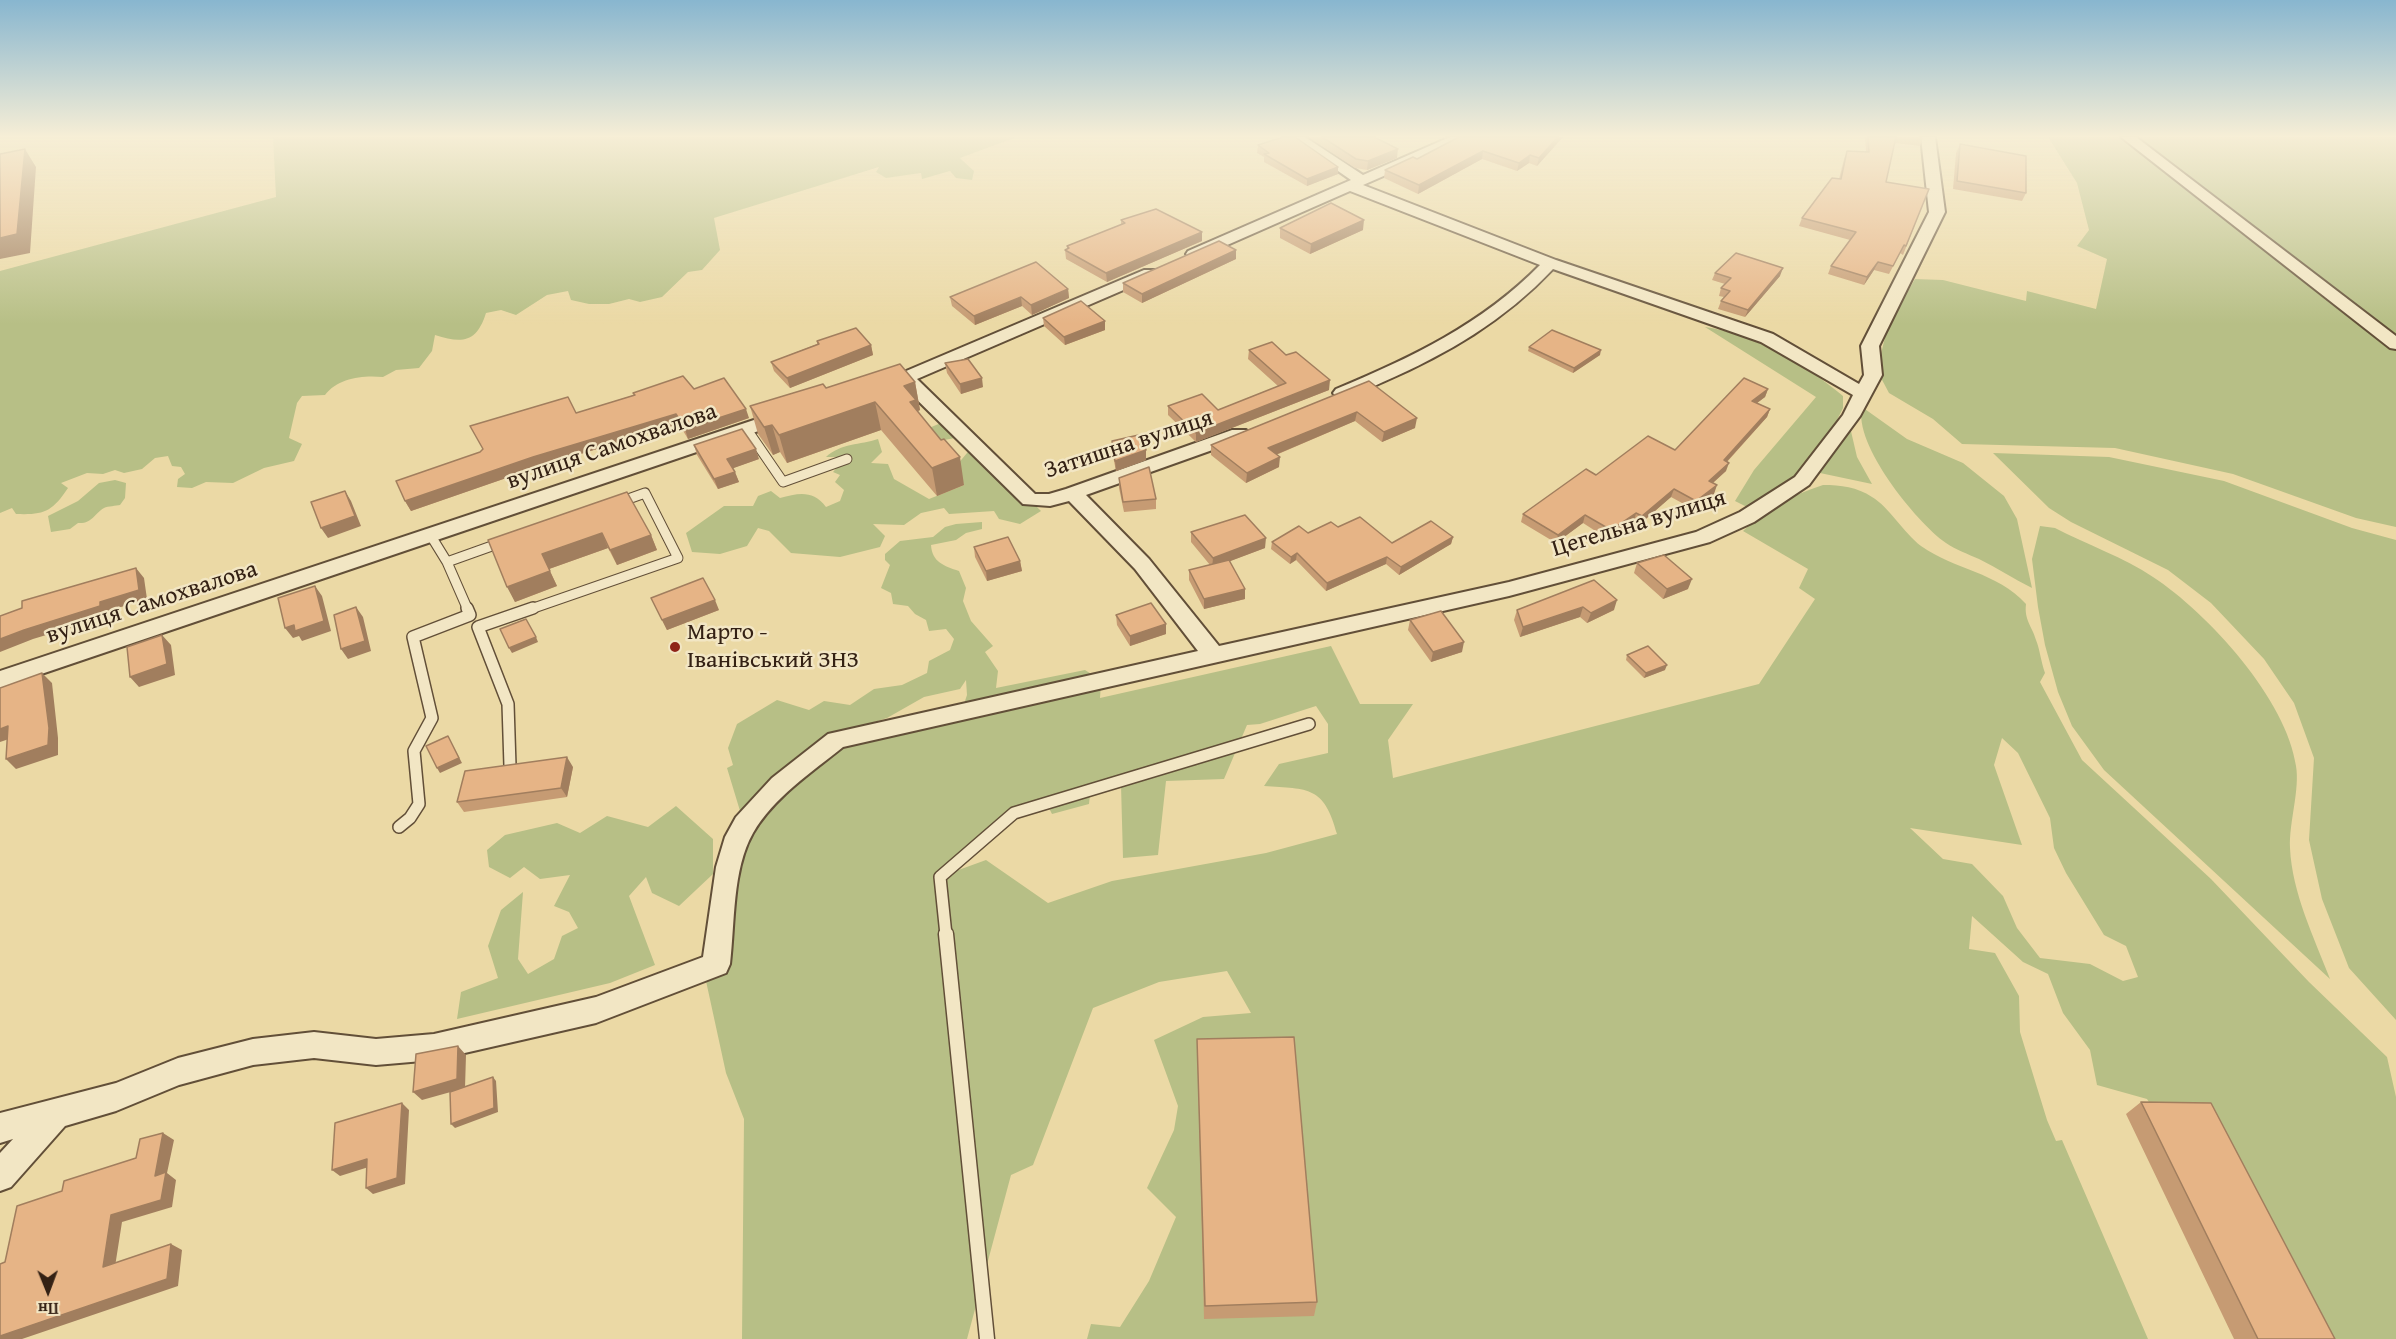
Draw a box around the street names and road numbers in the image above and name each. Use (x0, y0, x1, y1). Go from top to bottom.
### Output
street label: вулиця Самохвалова (503, 398, 721, 496)
street label: Затишна вулиця (1041, 404, 1217, 486)
street label: Цегельна вулиця (1548, 484, 1730, 564)
street label: вулиця Самохвалова (43, 555, 261, 651)

